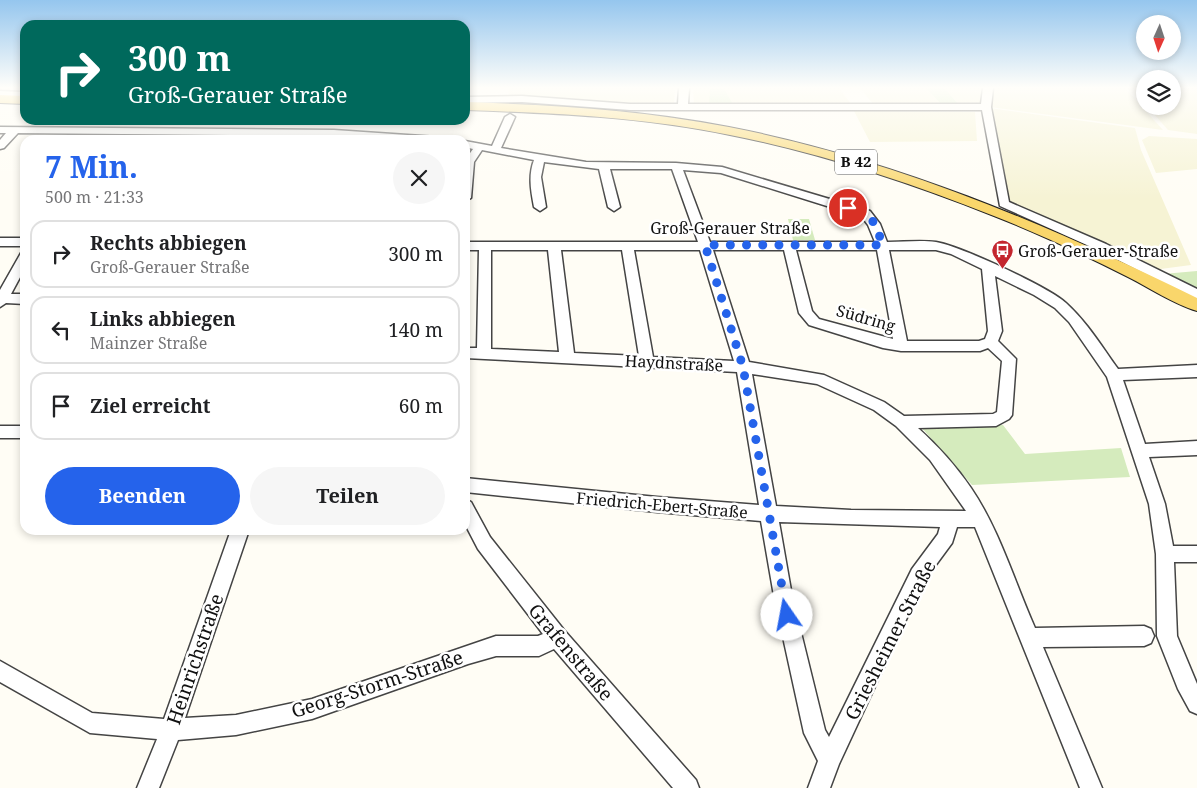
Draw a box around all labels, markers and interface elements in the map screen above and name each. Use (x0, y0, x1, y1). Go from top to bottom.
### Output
north arrow (1136, 15, 1181, 60)
map controls (1136, 15, 1181, 115)
text: 300 m (128, 34, 231, 81)
icon: right (45, 40, 110, 105)
button: layers (1136, 70, 1181, 115)
text: Groß-Gerauer Straße (128, 79, 347, 109)
text: 7 Min. (45, 146, 138, 187)
road number: B 42 (835, 150, 877, 174)
button: close (393, 152, 445, 204)
text: 500 m · 21:33 (45, 186, 144, 208)
pin (827, 187, 869, 229)
icon: arrive (834, 194, 862, 222)
street label: Groß-Gerauer Straße (650, 217, 810, 239)
text: Rechts abbiegen (90, 230, 247, 256)
bus stop icon: Groß-Gerauer-Straße (990, 239, 1014, 270)
icon: right (47, 240, 75, 268)
place label: Groß-Gerauer-Straße (1018, 240, 1178, 262)
text: 300 m (388, 241, 443, 267)
text: Groß-Gerauer Straße (90, 256, 250, 278)
street label: Südring (834, 299, 898, 337)
text: Links abbiegen (90, 306, 236, 332)
icon: left (47, 316, 75, 344)
text: 140 m (388, 317, 443, 343)
text: Mainzer Straße (90, 332, 207, 354)
street label: Haydnstraße (624, 349, 724, 377)
icon: arrive (47, 392, 75, 420)
text: Ziel erreicht (90, 393, 211, 419)
text: 60 m (399, 393, 443, 419)
button: Beenden (45, 467, 240, 525)
button: Teilen (250, 467, 445, 525)
street label: Friedrich-Ebert-Straße (575, 487, 749, 523)
street label: Griesheimer Straße (838, 556, 942, 724)
position arrow (760, 588, 812, 640)
street label: Heinrichstraße (160, 590, 230, 728)
street label: Grafenstraße (523, 598, 619, 706)
street label: Georg-Storm-Straße (288, 644, 466, 724)

